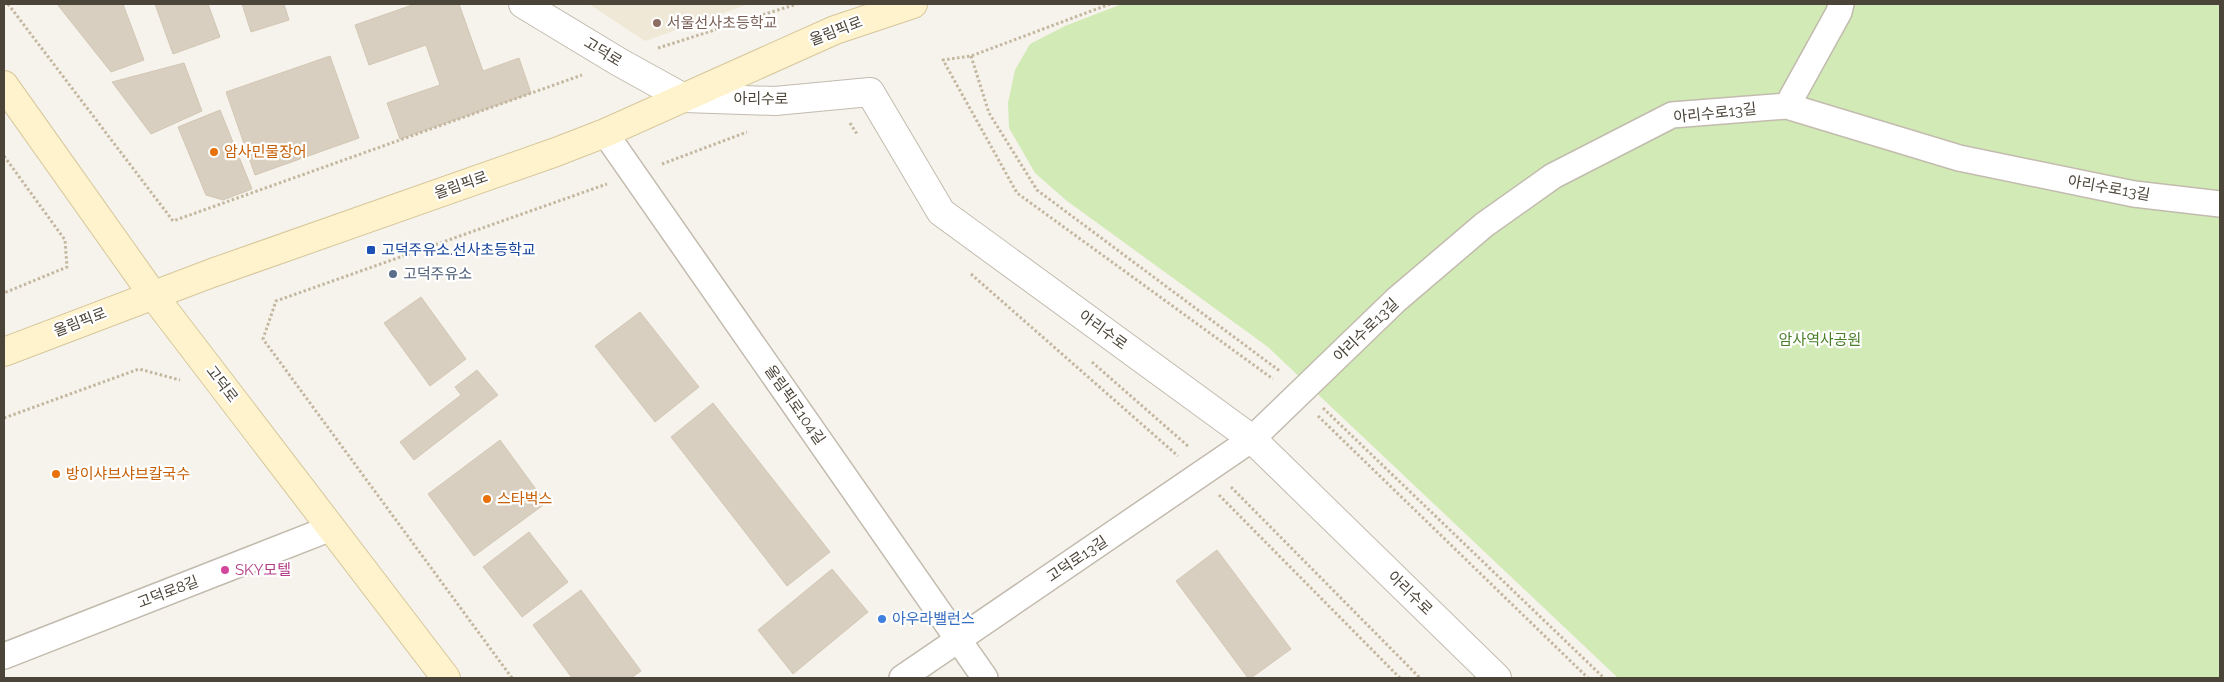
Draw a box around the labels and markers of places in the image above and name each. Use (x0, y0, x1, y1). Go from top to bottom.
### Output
place label: 서울선사초등학교 (667, 14, 777, 32)
marker: 서울선사초등학교 (651, 17, 663, 29)
place label: 암사민물장어 (224, 143, 307, 161)
marker: 암사민물장어 (208, 146, 220, 158)
place label: 고덕주유소.선사초등학교 (381, 241, 536, 259)
marker: 고덕주유소.선사초등학교 (365, 244, 377, 256)
place label: 고덕주유소 (403, 265, 472, 283)
marker: 고덕주유소 (387, 268, 399, 280)
place label: 방이샤브샤브칼국수 (66, 465, 190, 483)
marker: 방이샤브샤브칼국수 (50, 468, 62, 480)
place label: 스타벅스 (497, 490, 552, 508)
marker: 스타벅스 (481, 493, 493, 505)
place label: SKY모텔 (235, 561, 291, 579)
marker: SKY모텔 (219, 564, 231, 576)
place label: 아우라밸런스 (892, 610, 975, 628)
marker: 아우라밸런스 (876, 613, 888, 625)

